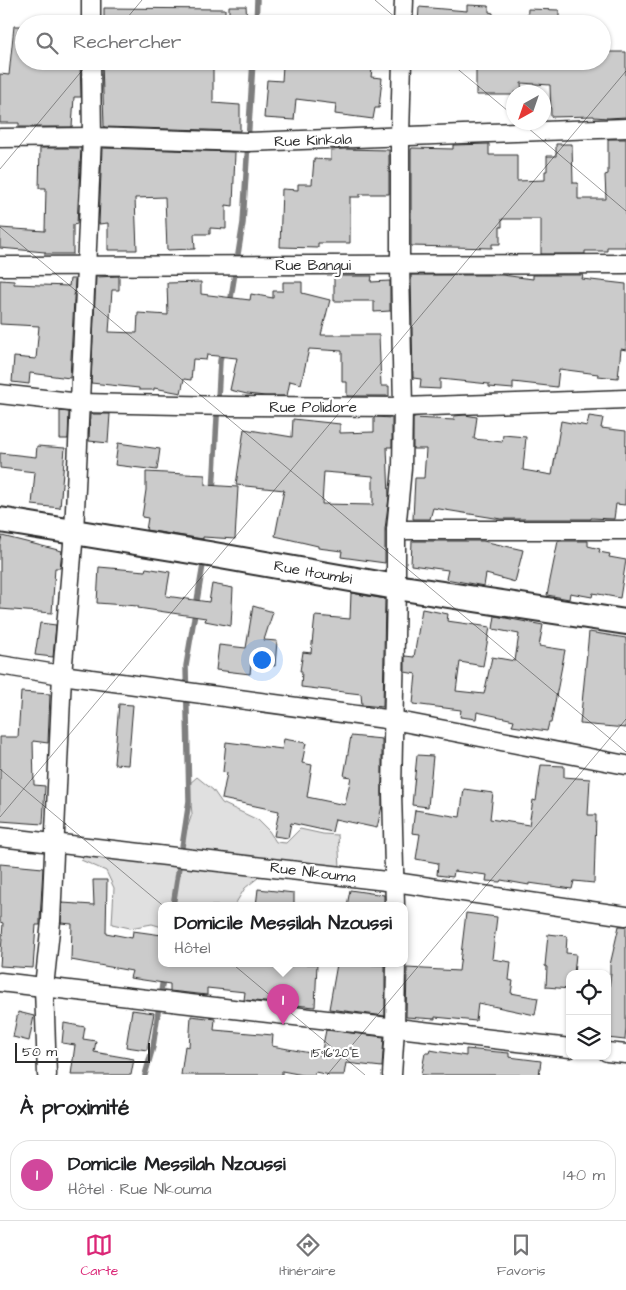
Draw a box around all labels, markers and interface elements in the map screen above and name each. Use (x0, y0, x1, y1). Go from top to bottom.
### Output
search box (15, 15, 611, 70)
icon: search (33, 29, 61, 57)
text: Rechercher (73, 29, 181, 56)
north arrow (506, 85, 551, 130)
street label: Rue Kinkala (274, 129, 353, 152)
street label: Rue Bangui (275, 255, 352, 277)
street label: Rue Polidore (269, 397, 357, 418)
street label: Rue Itoumbi (272, 555, 354, 590)
your location (249, 647, 275, 673)
street label: Rue Nkouma (269, 857, 357, 888)
popup (158, 902, 408, 967)
text: Domicile Messilah Nzoussi (174, 910, 392, 937)
text: Hôtel (174, 937, 210, 959)
map controls (566, 970, 611, 1060)
button: locate (566, 970, 611, 1015)
pin: 1 (267, 984, 299, 1025)
button: layers (566, 1015, 611, 1060)
scale bar (15, 1040, 150, 1063)
text: 50 m (22, 1042, 57, 1062)
text: 15°16'20"E (311, 1045, 359, 1062)
text: À proximité (20, 1093, 129, 1122)
text: Domicile Messilah Nzoussi (68, 1151, 286, 1178)
text: 1 (36, 1164, 38, 1186)
text: 140 m (563, 1164, 605, 1186)
text: Hôtel · Rue Nkouma (68, 1178, 212, 1200)
tab: Carte (80, 1231, 118, 1281)
tab: Itinéraire (279, 1231, 336, 1281)
tab: Favoris (497, 1231, 546, 1281)

